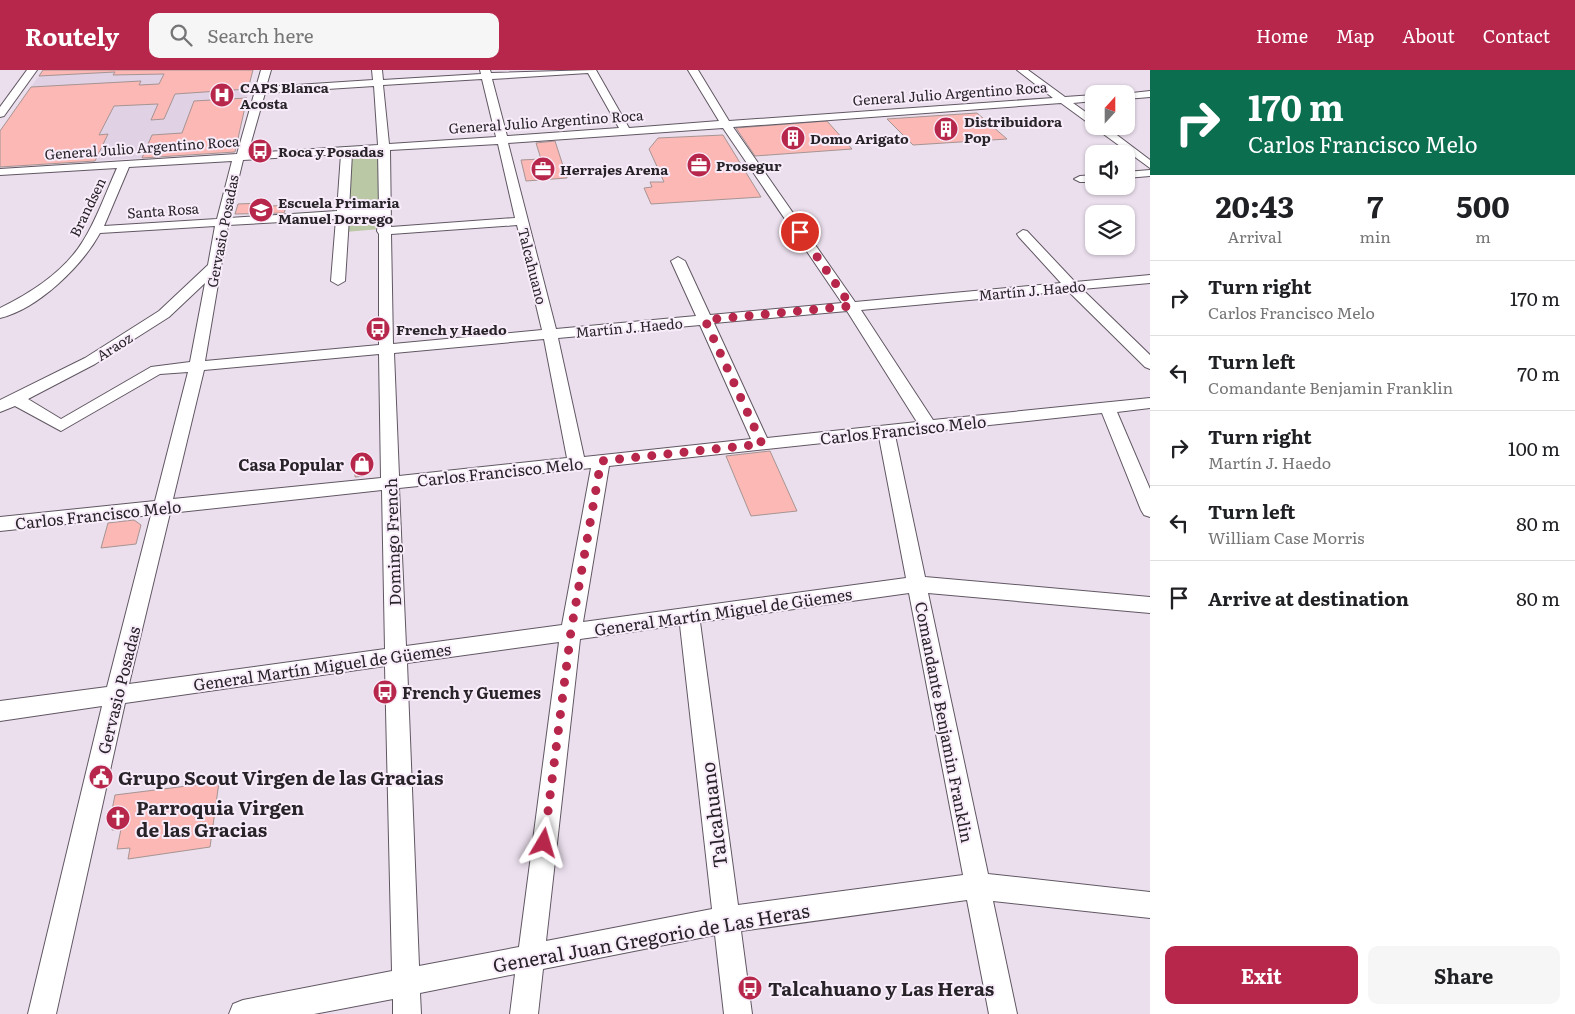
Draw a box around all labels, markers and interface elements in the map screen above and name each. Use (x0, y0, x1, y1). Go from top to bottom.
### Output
search box (149, 13, 499, 58)
text: Routely (25, 18, 119, 53)
icon: search (167, 21, 195, 49)
text: Search here (207, 21, 314, 49)
text: Home (1256, 22, 1308, 49)
text: Map (1336, 22, 1374, 49)
text: About (1402, 22, 1455, 49)
text: Contact (1483, 22, 1550, 49)
street label: General Julio Argentino Roca (852, 76, 1049, 110)
place label: CAPS Blanca Acosta (240, 77, 330, 113)
text: 170 m (1248, 80, 1344, 132)
hospital icon: CAPS Blanca Acosta (209, 82, 235, 108)
north arrow (1085, 85, 1135, 135)
map controls (1085, 85, 1135, 255)
icon: right (1165, 90, 1230, 155)
street label: General Julio Argentino Roca (448, 104, 645, 138)
place label: Distribuidora Pop (964, 111, 1063, 147)
building icon: Distribuidora Pop (933, 116, 959, 142)
building icon: Domo Arigato (780, 125, 806, 151)
text: Carlos Francisco Melo (1248, 127, 1478, 160)
place label: Domo Arigato (810, 128, 909, 148)
street label: General Julio Argentino Roca (44, 130, 241, 164)
bus stop icon: Roca y Posadas (247, 138, 273, 164)
place label: Roca y Posadas (278, 141, 384, 161)
button: sound (1085, 145, 1135, 195)
office icon: Prosegur (686, 152, 712, 178)
place label: Prosegur (716, 155, 782, 175)
office icon: Herrajes Arena (530, 156, 556, 182)
place label: Herrajes Arena (560, 159, 669, 179)
street label: Gervasio Posadas (201, 173, 243, 289)
street label: Brandsen (64, 174, 110, 240)
text: 20:43 (1215, 183, 1294, 227)
text: 7 (1367, 183, 1383, 227)
text: 500 (1456, 183, 1510, 227)
place label: Escuela Primaria Manuel Dorrego (278, 192, 400, 228)
street label: Santa Rosa (126, 197, 200, 222)
school or university icon: Escuela Primaria Manuel Dorrego (248, 197, 274, 223)
button: layers (1085, 205, 1135, 255)
pin (779, 211, 821, 253)
icon: arrive (786, 218, 814, 246)
text: Arrival (1227, 224, 1282, 248)
text: min (1360, 224, 1391, 248)
text: m (1475, 224, 1491, 248)
street label: Talcahuano (514, 225, 552, 307)
text: Turn right (1208, 272, 1312, 300)
street label: Martín J. Haedo (977, 275, 1087, 305)
icon: right (1165, 284, 1193, 312)
text: 170 m (1510, 284, 1560, 312)
text: Carlos Francisco Melo (1208, 300, 1375, 324)
street label: Martín J. Haedo (574, 312, 684, 342)
bus stop icon: French y Haedo (365, 316, 391, 342)
place label: French y Haedo (396, 319, 507, 339)
street label: Araoz (92, 327, 136, 365)
text: Turn left (1208, 347, 1295, 375)
icon: left (1165, 359, 1193, 387)
text: 70 m (1517, 359, 1560, 387)
text: Comandante Benjamin Franklin (1208, 375, 1453, 399)
street label: Carlos Francisco Melo (819, 408, 987, 450)
text: Turn right (1208, 422, 1312, 450)
icon: right (1165, 434, 1193, 462)
text: 100 m (1508, 434, 1560, 462)
street label: Carlos Francisco Melo (416, 450, 584, 492)
text: Martín J. Haedo (1208, 450, 1331, 474)
shop icon: Casa Popular (349, 451, 375, 477)
place label: Casa Popular (238, 452, 344, 476)
street label: Domingo French (378, 477, 406, 606)
street label: Carlos Francisco Melo (14, 493, 182, 535)
text: Turn left (1208, 497, 1295, 525)
icon: left (1165, 509, 1193, 537)
text: 80 m (1516, 509, 1560, 537)
text: William Case Morris (1208, 525, 1365, 549)
street label: General Martín Miguel de Güemes (593, 581, 853, 641)
icon: arrive (1165, 584, 1193, 612)
text: Arrive at destination (1208, 584, 1409, 612)
text: 80 m (1516, 584, 1560, 612)
street label: Comandante Benjamin Franklin (910, 599, 980, 845)
street label: Gervasio Posadas (91, 624, 145, 756)
street label: General Martín Miguel de Güemes (192, 636, 452, 696)
bus stop icon: French y Guemes (372, 679, 398, 705)
place label: French y Guemes (402, 680, 541, 704)
street label: Talcahuano (693, 760, 733, 870)
place label: Grupo Scout Virgen de las Gracias (118, 763, 443, 791)
public building icon: Grupo Scout Virgen de las Gracias (88, 764, 114, 790)
place label: Parroquia Virgen de las Gracias (136, 793, 304, 843)
church icon: Parroquia Virgen de las Gracias (105, 805, 131, 831)
position arrow (517, 816, 569, 868)
street label: General Juan Gregorio de Las Heras (491, 895, 812, 979)
button: Exit (1165, 946, 1358, 1004)
button: Share (1368, 946, 1560, 1004)
place label: Talcahuano y Las Heras (768, 974, 994, 1002)
bus stop icon: Talcahuano y Las Heras (737, 975, 763, 1001)

